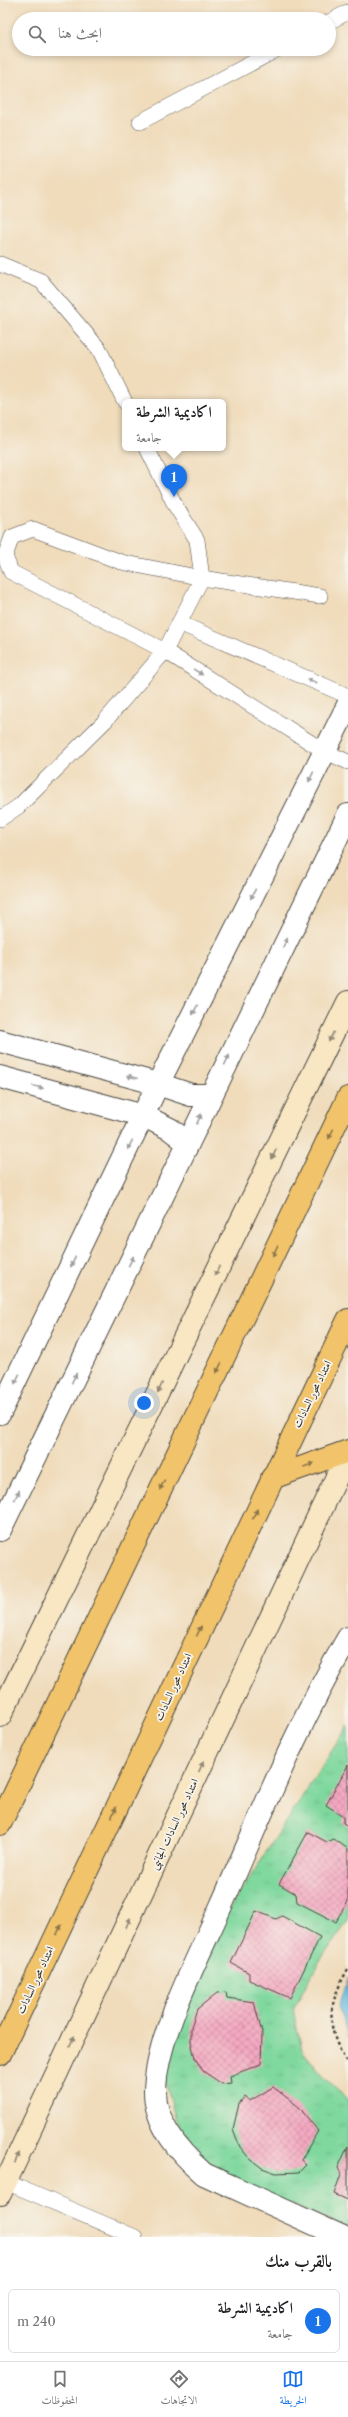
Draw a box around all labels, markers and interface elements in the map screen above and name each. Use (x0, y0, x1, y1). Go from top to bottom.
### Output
search box (12, 12, 336, 56)
icon: search (26, 23, 48, 45)
text: ابحث هنا (58, 23, 102, 42)
popup (122, 399, 226, 451)
text: اكاديمية الشرطة (136, 402, 212, 421)
text: جامعة (136, 429, 162, 445)
pin: 1 (161, 464, 187, 497)
one-way arrow (193, 668, 203, 676)
one-way arrow (306, 677, 318, 683)
one-way arrow (308, 771, 314, 783)
one-way arrow (250, 888, 256, 899)
one-way arrow (282, 937, 288, 949)
one-way arrow (192, 1004, 198, 1016)
one-way arrow (328, 1032, 334, 1043)
one-way arrow (224, 1054, 231, 1065)
one-way arrow (126, 1074, 138, 1080)
one-way arrow (32, 1084, 44, 1090)
one-way arrow (196, 1113, 202, 1125)
one-way arrow (328, 1128, 334, 1139)
one-way arrow (127, 1139, 133, 1150)
one-way arrow (271, 1148, 277, 1160)
one-way arrow (272, 1245, 278, 1256)
one-way arrow (70, 1256, 76, 1267)
one-way arrow (128, 1256, 134, 1267)
one-way arrow (214, 1265, 220, 1277)
street label: امتداد محور السادات (290, 1358, 334, 1430)
one-way arrow (216, 1362, 222, 1374)
one-way arrow (14, 1373, 20, 1384)
one-way arrow (71, 1373, 77, 1384)
one-way arrow (157, 1382, 163, 1393)
your location (134, 1393, 154, 1413)
one-way arrow (303, 1461, 315, 1467)
one-way arrow (159, 1479, 165, 1491)
one-way arrow (14, 1489, 20, 1501)
one-way arrow (252, 1508, 258, 1520)
one-way arrow (196, 1626, 202, 1637)
street label: امتداد محور السادات (151, 1651, 195, 1723)
one-way arrow (198, 1762, 204, 1773)
street label: امتداد محور السادات الجانبى (147, 1776, 203, 1873)
one-way arrow (111, 1807, 117, 1818)
one-way arrow (125, 1917, 131, 1929)
one-way arrow (56, 1924, 62, 1936)
street label: امتداد محور السادات (13, 1944, 57, 2016)
one-way arrow (69, 2035, 75, 2046)
one-way arrow (14, 2153, 20, 2164)
text: بالقرب منك (265, 2251, 332, 2271)
text: اكاديمية الشرطة (218, 2298, 293, 2317)
text: 240 m (17, 2313, 56, 2329)
text: 1 (315, 2313, 321, 2329)
text: جامعة (267, 2325, 293, 2341)
tab: المحفوظات (41, 2368, 78, 2411)
tab: الاتجاهات (160, 2368, 197, 2411)
tab: الخريطة (280, 2368, 307, 2411)

